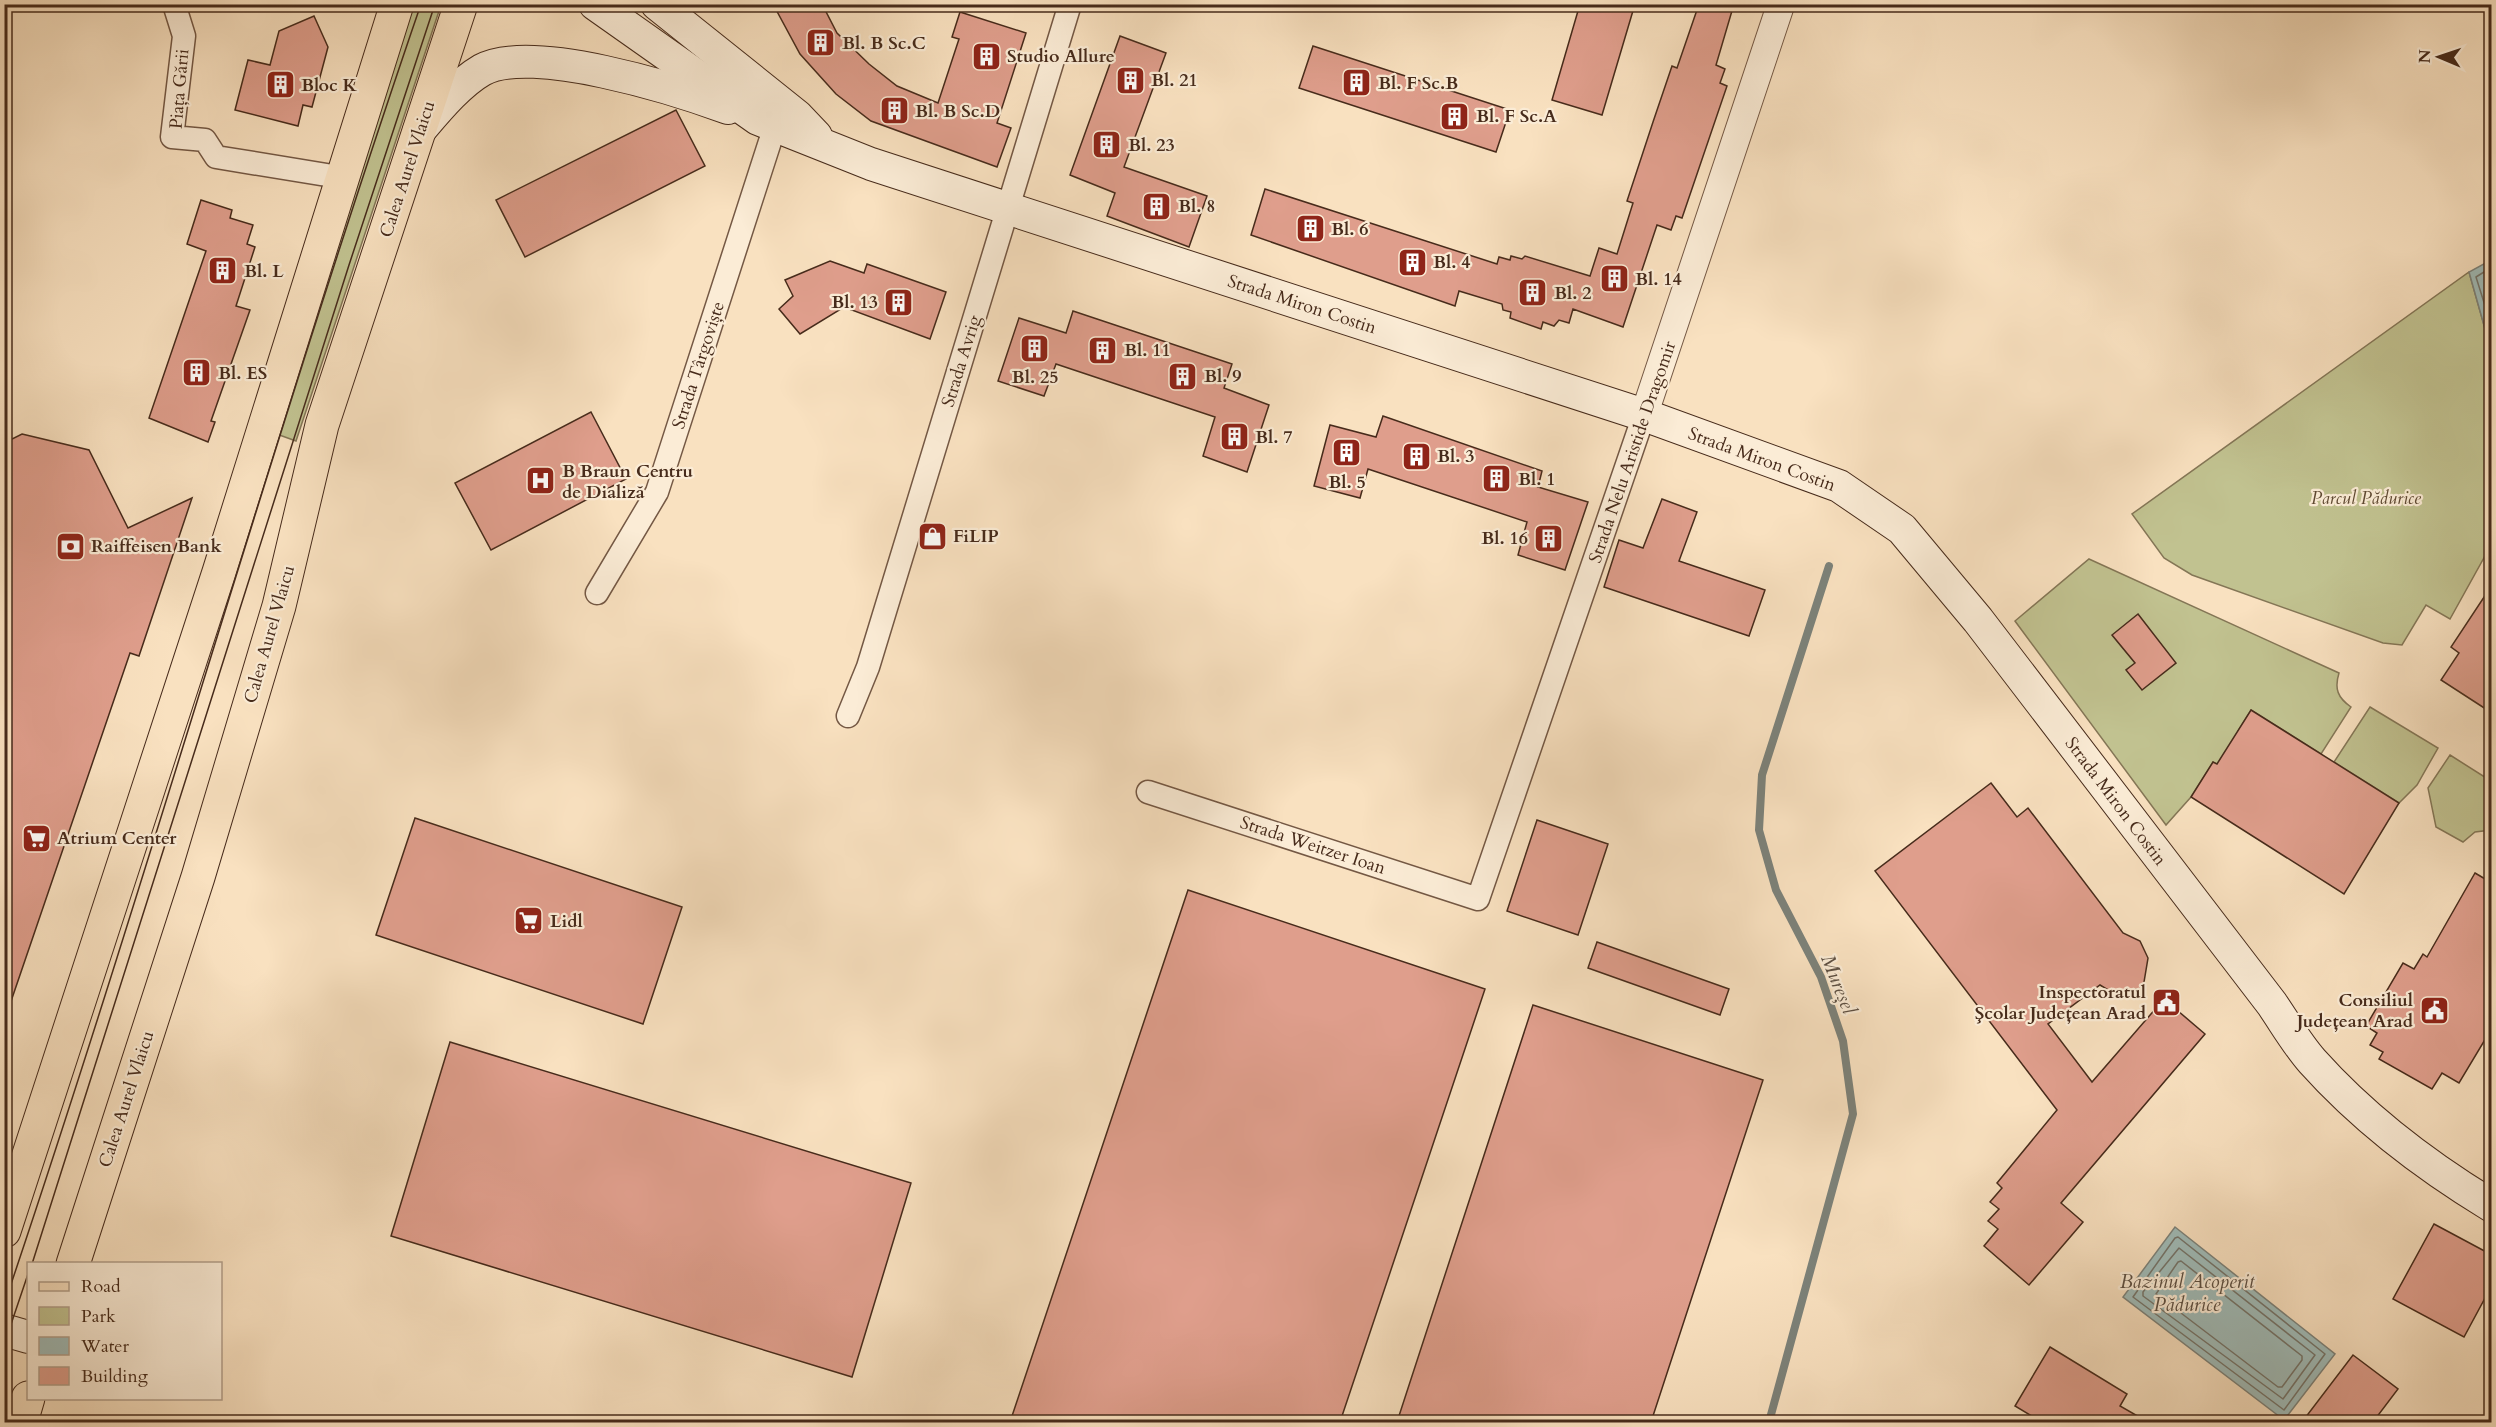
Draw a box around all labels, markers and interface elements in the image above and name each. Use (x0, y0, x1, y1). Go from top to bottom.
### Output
building icon: Bl. B Sc.C (805, 27, 837, 59)
north arrow (2409, 27, 2469, 87)
place label: Bl. B Sc.C (842, 31, 926, 56)
building icon: Studio Allure (970, 40, 1002, 72)
place label: Studio Allure (1007, 44, 1115, 69)
street label: Piața Gării (164, 48, 195, 130)
text: N (2414, 49, 2436, 64)
building icon: Bl. 21 (1114, 64, 1146, 96)
building icon: Bl. F Sc.B (1341, 67, 1373, 99)
place label: Bl. 21 (1151, 68, 1198, 93)
building icon: Bloc K (264, 69, 296, 101)
place label: Bl. F Sc.B (1378, 71, 1458, 96)
place label: Bloc K (301, 73, 357, 98)
building icon: Bl. B Sc.D (878, 95, 910, 127)
street label: Calea Aurel Vlaicu (374, 97, 441, 241)
place label: Bl. B Sc.D (915, 99, 1000, 124)
building icon: Bl. F Sc.A (1439, 100, 1471, 132)
place label: Bl. F Sc.A (1476, 104, 1557, 129)
building icon: Bl. 23 (1091, 129, 1123, 161)
place label: Bl. 23 (1128, 133, 1175, 158)
building icon: Bl. 8 (1141, 190, 1173, 222)
place label: Bl. 8 (1178, 194, 1216, 219)
building icon: Bl. 6 (1294, 213, 1326, 245)
place label: Bl. 6 (1331, 217, 1369, 242)
building icon: Bl. 4 (1396, 246, 1428, 278)
place label: Bl. 4 (1433, 250, 1471, 275)
building icon: Bl. L (207, 255, 239, 287)
place label: Bl. L (244, 259, 284, 284)
building icon: Bl. 14 (1598, 263, 1630, 295)
place label: Bl. 14 (1635, 267, 1682, 292)
street label: Strada Miron Costin (1224, 269, 1380, 341)
building icon: Bl. 2 (1517, 277, 1549, 309)
place label: Bl. 2 (1554, 281, 1592, 306)
building icon: Bl. 13 (883, 286, 915, 318)
place label: Bl. 13 (831, 290, 878, 315)
street label: Strada Târgoviște (666, 298, 731, 432)
street label: Strada Avrig (936, 311, 988, 410)
building icon: Bl. 25 (1019, 332, 1051, 364)
building icon: Bl. 11 (1087, 334, 1119, 366)
street label: Strada Nelu Aristide Dragomir (1583, 337, 1682, 567)
place label: Bl. 11 (1124, 338, 1171, 363)
building icon: Bl. ES (181, 357, 213, 389)
building icon: Bl. 9 (1167, 360, 1199, 392)
place label: Bl. ES (218, 361, 267, 386)
place label: Bl. 9 (1204, 364, 1242, 389)
place label: Bl. 25 (1012, 365, 1058, 390)
building icon: Bl. 7 (1218, 421, 1250, 453)
street label: Strada Miron Costin (1685, 421, 1840, 498)
place label: Bl. 7 (1255, 425, 1293, 450)
building icon: Bl. 5 (1331, 437, 1363, 469)
building icon: Bl. 3 (1400, 440, 1432, 472)
place label: Bl. 3 (1437, 444, 1475, 469)
place label: B Braun Centru de Dializă (562, 459, 693, 505)
building icon: Bl. 1 (1481, 463, 1513, 495)
hospital icon: B Braun Centru de Dializă (525, 465, 557, 497)
place label: Bl. 1 (1518, 467, 1556, 492)
place label: Bl. 5 (1328, 470, 1366, 495)
park label: Parcul Pădurice (2311, 486, 2422, 511)
shop icon: FiLIP (916, 520, 948, 552)
building icon: Bl. 16 (1533, 522, 1565, 554)
place label: FiLIP (953, 524, 999, 549)
place label: Bl. 16 (1481, 526, 1528, 551)
bank icon: Raiffeisen Bank (54, 530, 86, 562)
place label: Raiffeisen Bank (91, 534, 222, 559)
street label: Calea Aurel Vlaicu (238, 562, 301, 706)
street label: Strada Miron Costin (2059, 732, 2173, 871)
street label: Strada Weitzer Ioan (1237, 810, 1389, 881)
supermarket icon: Atrium Center (20, 822, 52, 854)
place label: Atrium Center (57, 826, 177, 851)
supermarket icon: Lidl (513, 905, 545, 937)
place label: Lidl (550, 909, 583, 934)
water label: Mureșel (1814, 950, 1863, 1019)
place label: Inspectoratul Şcolar Judeţean Arad (1975, 980, 2147, 1026)
public building icon: Inspectoratul Şcolar Judeţean Arad (2151, 986, 2183, 1018)
place label: Consiliul Județean Arad (2294, 988, 2414, 1034)
public building icon: Consiliul Județean Arad (2418, 994, 2450, 1026)
street label: Calea Aurel Vlaicu (93, 1027, 160, 1171)
legend (27, 1262, 222, 1400)
water label: Bazinul Acoperit Pădurice (2120, 1268, 2256, 1318)
text: Road (81, 1274, 121, 1299)
text: Park (81, 1304, 116, 1329)
text: Water (80, 1334, 130, 1359)
text: Building (81, 1364, 149, 1389)

